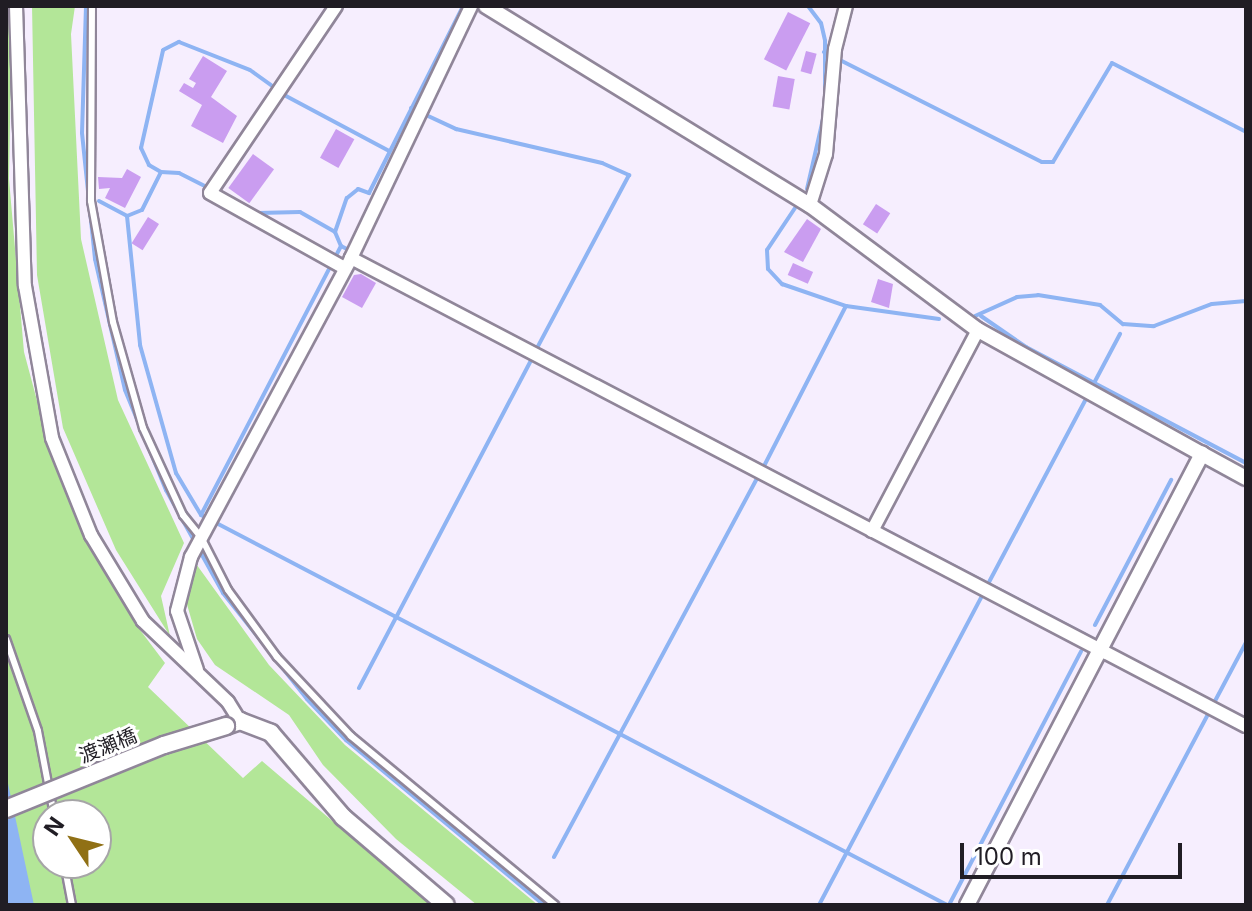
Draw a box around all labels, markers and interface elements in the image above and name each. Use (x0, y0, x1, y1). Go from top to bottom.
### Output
street label: 渡瀬橋 (76, 724, 140, 768)
north arrow (32, 799, 112, 879)
text: N (39, 812, 69, 841)
scale bar (964, 827, 1186, 877)
text: 100 m (974, 842, 1042, 871)

